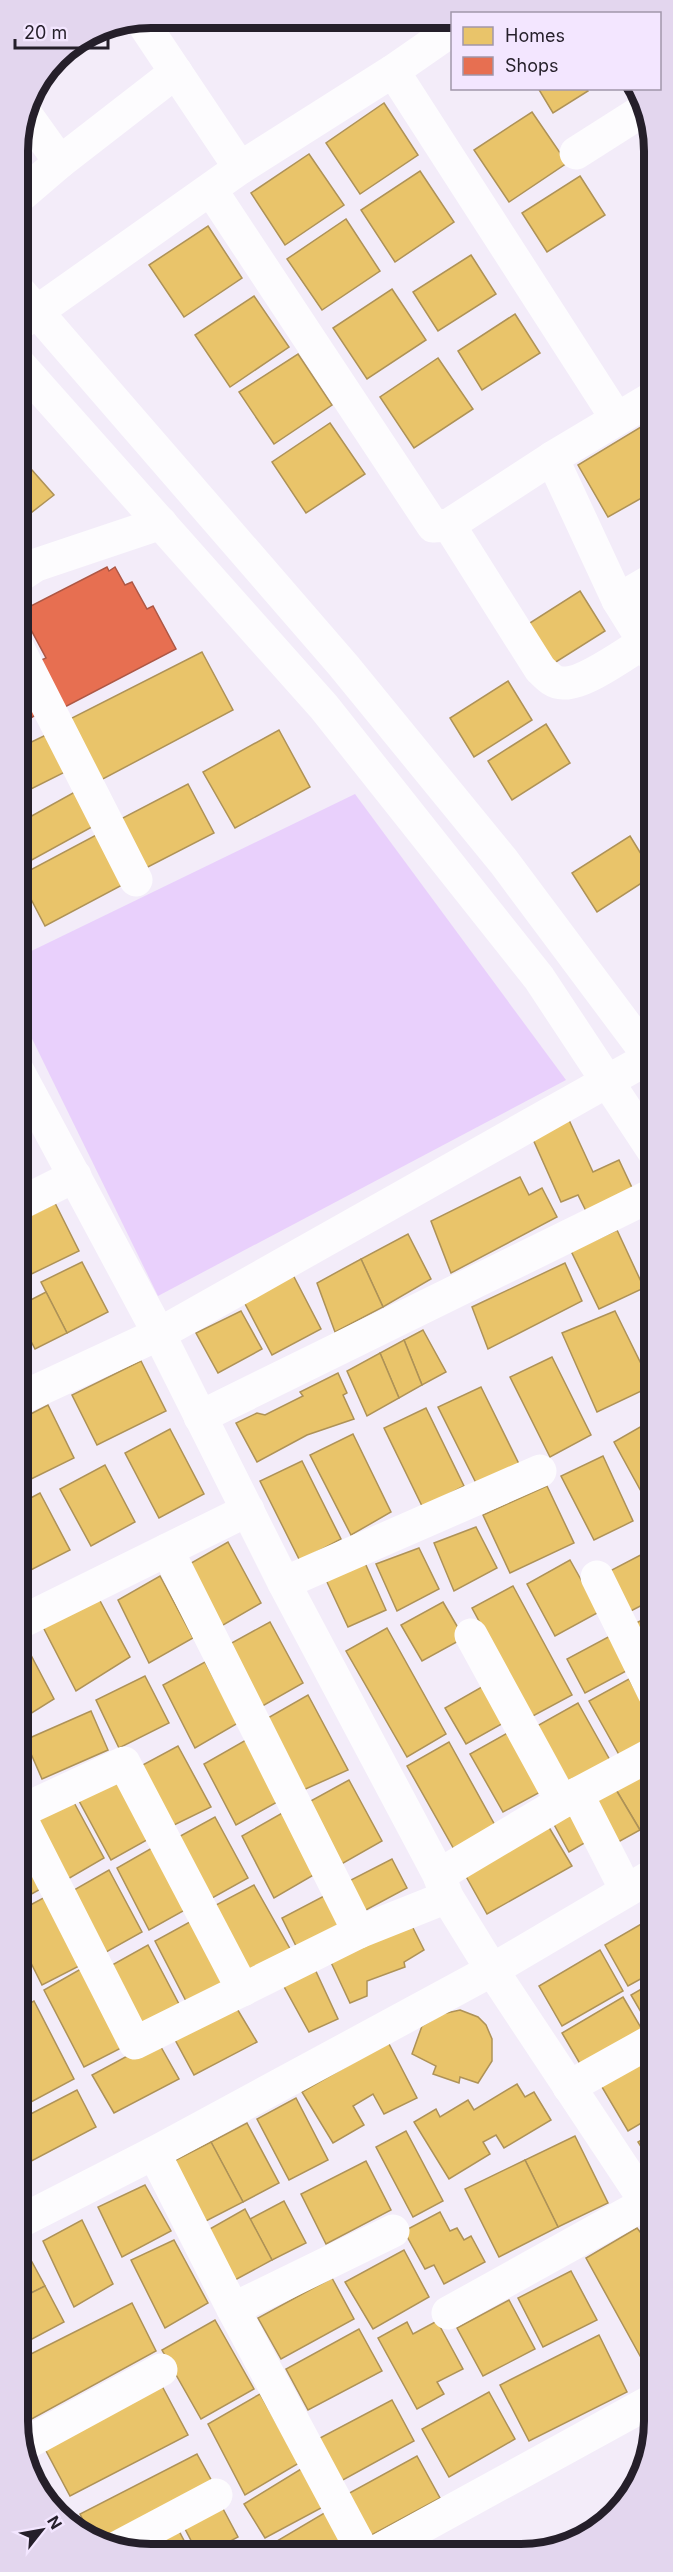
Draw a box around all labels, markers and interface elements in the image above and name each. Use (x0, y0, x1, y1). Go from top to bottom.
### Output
scale bar (15, 12, 108, 50)
legend (451, 12, 661, 90)
text: 20 m (24, 22, 67, 43)
text: Homes (505, 25, 565, 46)
text: Shops (505, 55, 559, 76)
north arrow (12, 2500, 72, 2560)
text: N (43, 2512, 67, 2533)

